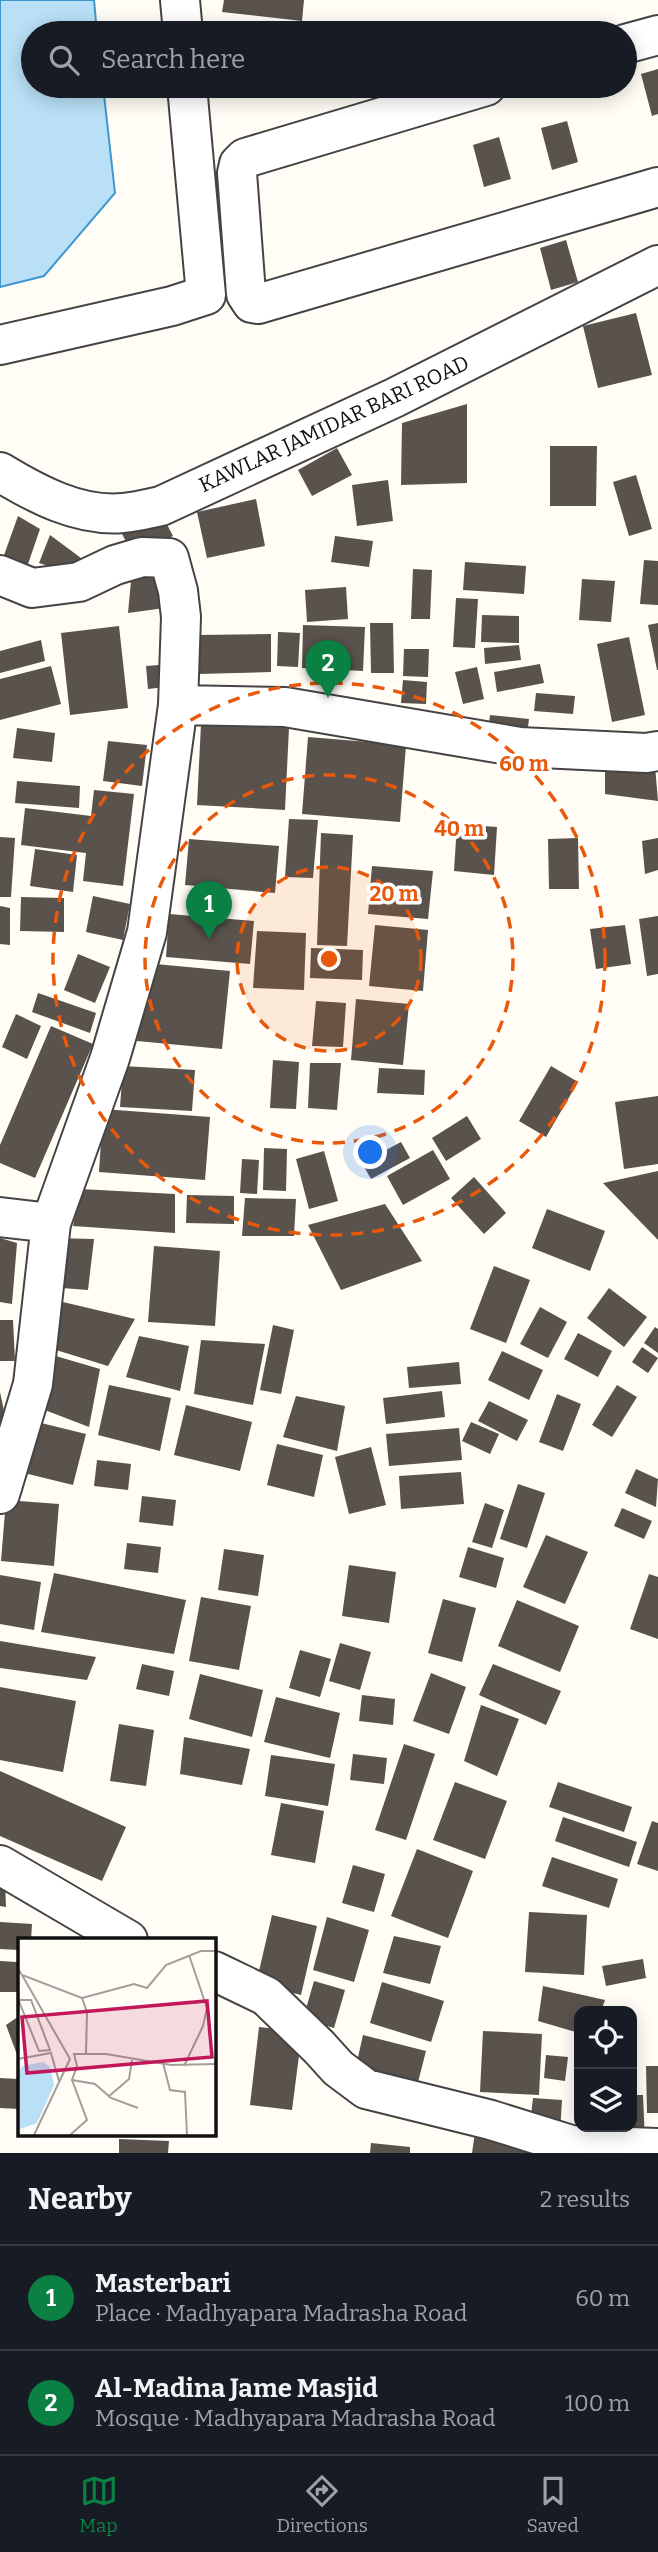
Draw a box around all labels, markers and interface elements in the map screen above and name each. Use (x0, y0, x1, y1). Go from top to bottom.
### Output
search box (21, 21, 637, 98)
icon: search (45, 41, 83, 79)
text: Search here (101, 44, 245, 75)
street label: KAWLAR JAMIDAR BARI ROAD (195, 350, 473, 498)
pin: 2 (305, 640, 351, 698)
text: 60 m (499, 751, 549, 777)
text: 40 m (434, 816, 484, 842)
pin: 1 (186, 881, 232, 939)
text: 20 m (370, 881, 418, 907)
centre of rings (317, 947, 341, 971)
your location (353, 1135, 387, 1169)
inset map (18, 1938, 215, 2136)
map controls (574, 2006, 637, 2132)
button: locate (574, 2006, 637, 2069)
button: layers (574, 2069, 637, 2132)
text: Nearby (28, 2181, 132, 2217)
text: 2 results (540, 2185, 630, 2213)
text: Masterbari (95, 2268, 231, 2299)
text: 1 (46, 2284, 56, 2312)
text: 60 m (575, 2284, 630, 2312)
text: Place · Madhyapara Madrasha Road (95, 2299, 467, 2327)
text: Al-Madina Jame Masjid (95, 2373, 378, 2404)
text: 2 (45, 2389, 57, 2417)
text: 100 m (565, 2389, 630, 2417)
text: Mosque · Madhyapara Madrasha Road (95, 2404, 496, 2432)
tab: Map (79, 2472, 118, 2537)
tab: Directions (276, 2472, 368, 2537)
tab: Saved (526, 2472, 579, 2537)

